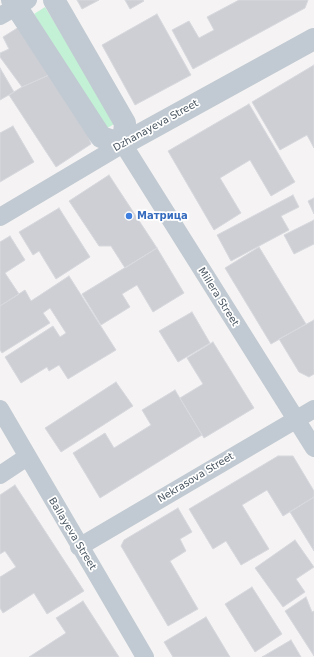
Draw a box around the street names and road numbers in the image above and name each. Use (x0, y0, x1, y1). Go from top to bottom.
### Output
street label: Dzhanayeva Street (111, 98, 201, 154)
street label: Millera Street (195, 265, 241, 329)
street label: Nekrasova Street (156, 451, 236, 505)
street label: Ballayeva Street (46, 496, 98, 572)

